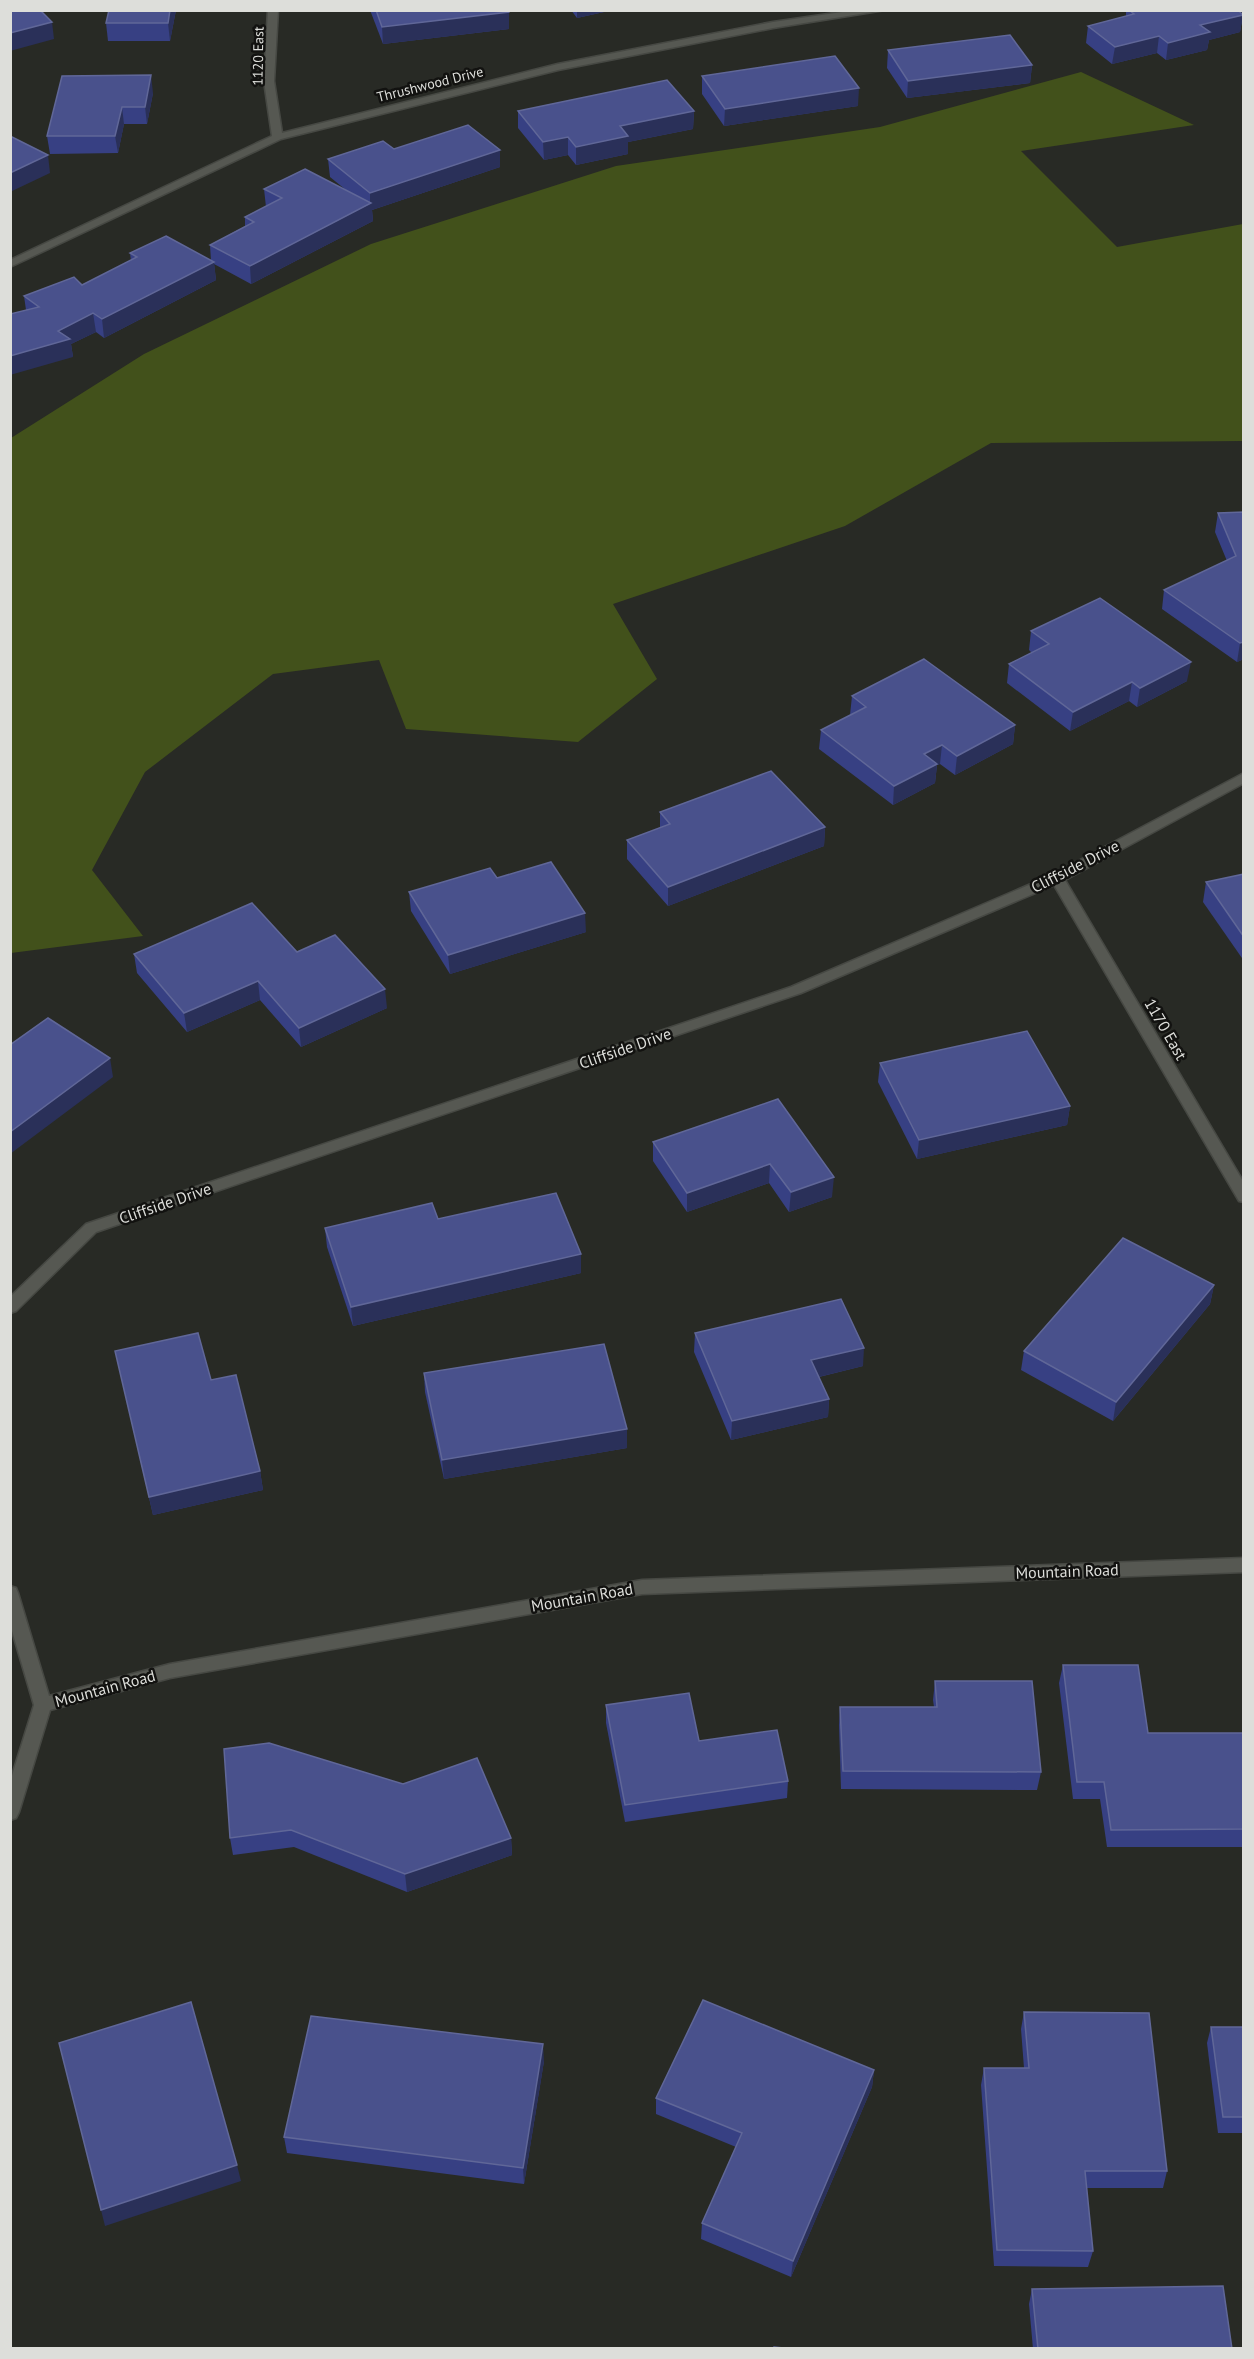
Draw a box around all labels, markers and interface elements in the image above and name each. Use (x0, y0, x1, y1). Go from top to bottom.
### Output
street label: 1120 East (248, 26, 268, 86)
street label: Thrushwood Drive (375, 62, 485, 106)
street label: Cliffside Drive (1028, 835, 1122, 897)
street label: 1170 East (1140, 995, 1192, 1064)
street label: Cliffside Drive (576, 1023, 674, 1073)
street label: Cliffside Drive (116, 1178, 214, 1228)
street label: Mountain Road (1015, 1559, 1119, 1583)
street label: Mountain Road (529, 1578, 635, 1616)
street label: Mountain Road (53, 1665, 157, 1711)

